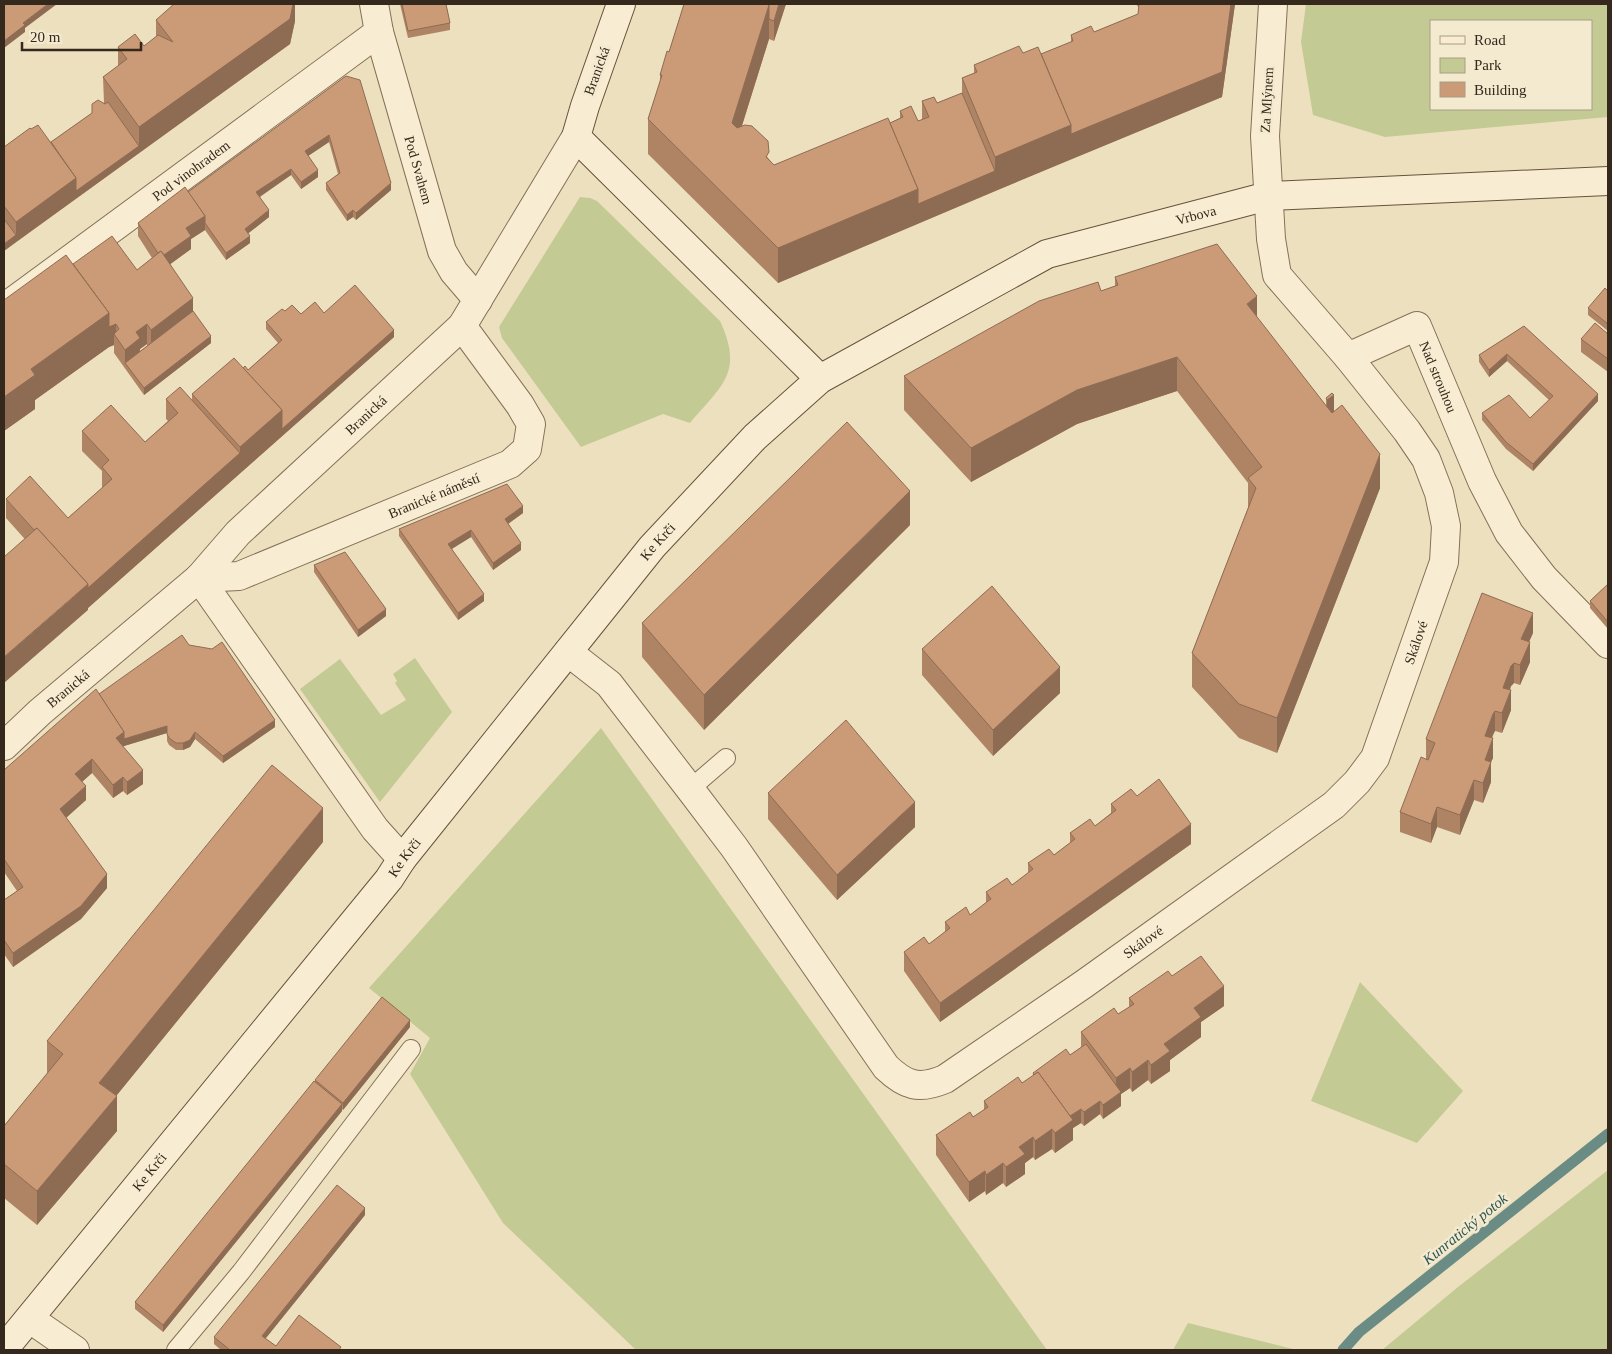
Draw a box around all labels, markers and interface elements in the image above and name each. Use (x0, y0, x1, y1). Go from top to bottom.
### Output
scale bar (22, 20, 141, 52)
legend (1430, 20, 1592, 110)
text: 20 m (30, 29, 61, 45)
text: Road (1474, 32, 1506, 48)
street label: Branická (581, 44, 613, 97)
text: Park (1474, 57, 1502, 73)
street label: Za Mlýnem (1258, 67, 1276, 133)
text: Building (1474, 82, 1527, 98)
street label: Pod Svahem (402, 134, 436, 206)
street label: Pod vinohradem (149, 137, 233, 204)
street label: Vrbova (1174, 202, 1218, 227)
street label: Nad strouhou (1417, 339, 1460, 415)
street label: Branická (342, 392, 390, 438)
street label: Branické náměstí (386, 470, 482, 521)
street label: Ke Krči (637, 520, 678, 563)
street label: Skálové (1401, 619, 1430, 666)
street label: Branická (44, 666, 93, 711)
street label: Ke Krči (385, 835, 424, 880)
street label: Skálové (1120, 923, 1166, 961)
street label: Ke Krči (129, 1150, 169, 1194)
water label: Kunratický potok (1419, 1190, 1511, 1268)

